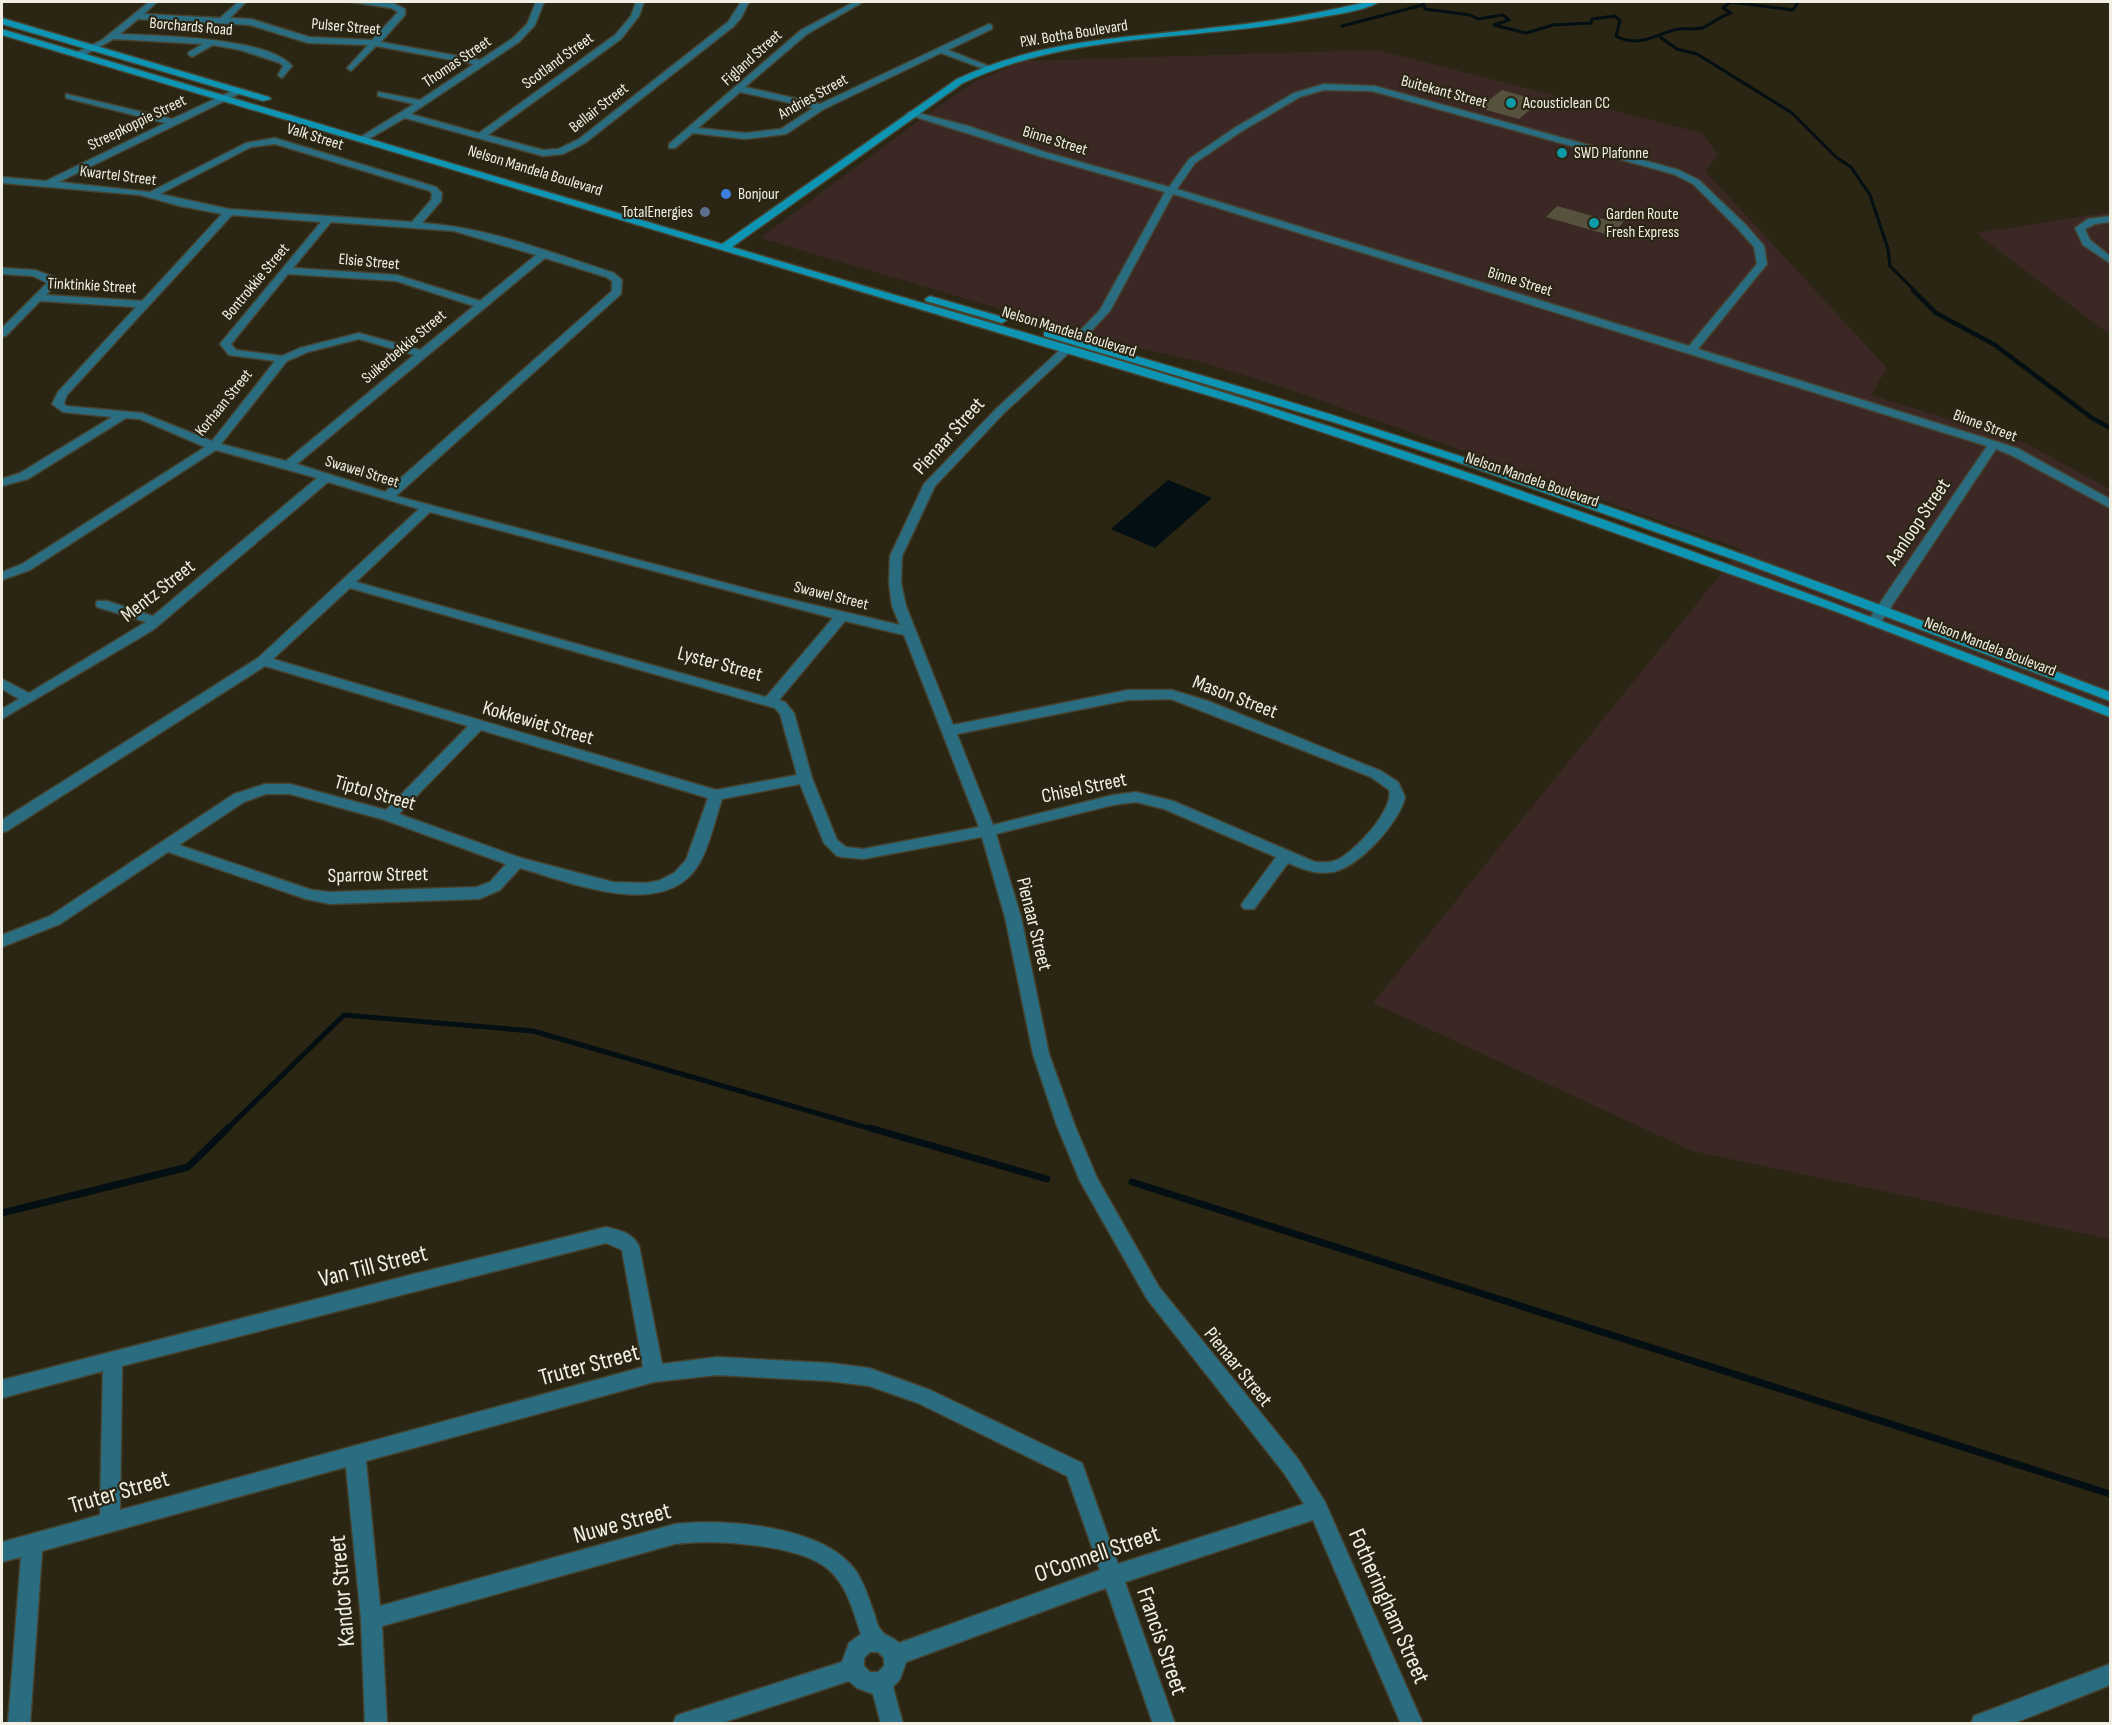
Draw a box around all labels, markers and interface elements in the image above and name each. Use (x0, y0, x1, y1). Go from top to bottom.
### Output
street label: Borchards Road (149, 14, 233, 40)
street label: Pulser Street (311, 15, 382, 40)
street label: P.W. Botha Boulevard (1019, 16, 1129, 52)
street label: Figland Street (718, 26, 786, 90)
street label: Scotland Street (519, 29, 598, 93)
street label: Thomas Street (419, 32, 495, 92)
street label: Andries Street (774, 70, 851, 124)
street label: Buitekant Street (1399, 71, 1489, 113)
street label: Bellair Street (566, 79, 632, 137)
street label: Streepkoppie Street (85, 91, 189, 155)
place label: Acousticlean CC (1522, 94, 1610, 113)
marker: Acousticlean CC (1504, 96, 1518, 110)
street label: Valk Street (284, 119, 346, 155)
street label: Binne Street (1020, 122, 1090, 160)
street label: Nelson Mandela Boulevard (466, 142, 604, 200)
place label: SWD Plafonne (1574, 144, 1649, 163)
marker: SWD Plafonne (1555, 146, 1569, 160)
street label: Kwartel Street (79, 162, 158, 190)
place label: Bonjour (738, 185, 780, 204)
marker: Bonjour (719, 187, 733, 201)
place label: TotalEnergies (621, 203, 693, 222)
marker: TotalEnergies (698, 205, 712, 219)
place label: Garden Route Fresh Express (1606, 205, 1680, 242)
marker: Garden Route Fresh Express (1587, 216, 1601, 230)
street label: Bontrokkie Street (218, 240, 294, 324)
street label: Elsie Street (338, 250, 400, 274)
street label: Binne Street (1485, 263, 1555, 301)
street label: Tinktinkie Street (47, 274, 137, 298)
street label: Nelson Mandela Boulevard (1000, 303, 1138, 361)
street label: Suikerbekkie Street (358, 306, 450, 388)
street label: Korhaan Street (191, 366, 257, 440)
street label: Pienaar Street (908, 393, 990, 479)
street label: Binne Street (1950, 406, 2020, 446)
street label: Nelson Mandela Boulevard (1463, 448, 1601, 512)
street label: Swawel Street (323, 452, 401, 492)
street label: Aanloop Street (1880, 474, 1956, 571)
street label: Mentz Street (116, 555, 200, 627)
street label: Swawel Street (792, 578, 870, 614)
street label: Nelson Mandela Boulevard (1921, 613, 2059, 681)
street label: Lyster Street (675, 641, 765, 687)
street label: Mason Street (1189, 670, 1281, 724)
street label: Kokkewiet Street (480, 696, 596, 750)
street label: Chisel Street (1039, 767, 1129, 809)
street label: Tiptol Street (332, 770, 418, 816)
street label: Sparrow Street (328, 862, 428, 888)
street label: Pienaar Street (1011, 875, 1057, 973)
street label: Van Till Street (316, 1239, 430, 1293)
street label: Pienaar Street (1199, 1322, 1277, 1412)
street label: Truter Street (535, 1338, 643, 1392)
street label: Truter Street (65, 1464, 173, 1520)
street label: Nuwe Street (570, 1496, 674, 1550)
street label: O'Connell Street (1031, 1519, 1163, 1589)
street label: Fotheringham Street (1342, 1524, 1436, 1688)
street label: Kandor Street (323, 1534, 361, 1648)
street label: Francis Street (1130, 1583, 1194, 1699)

